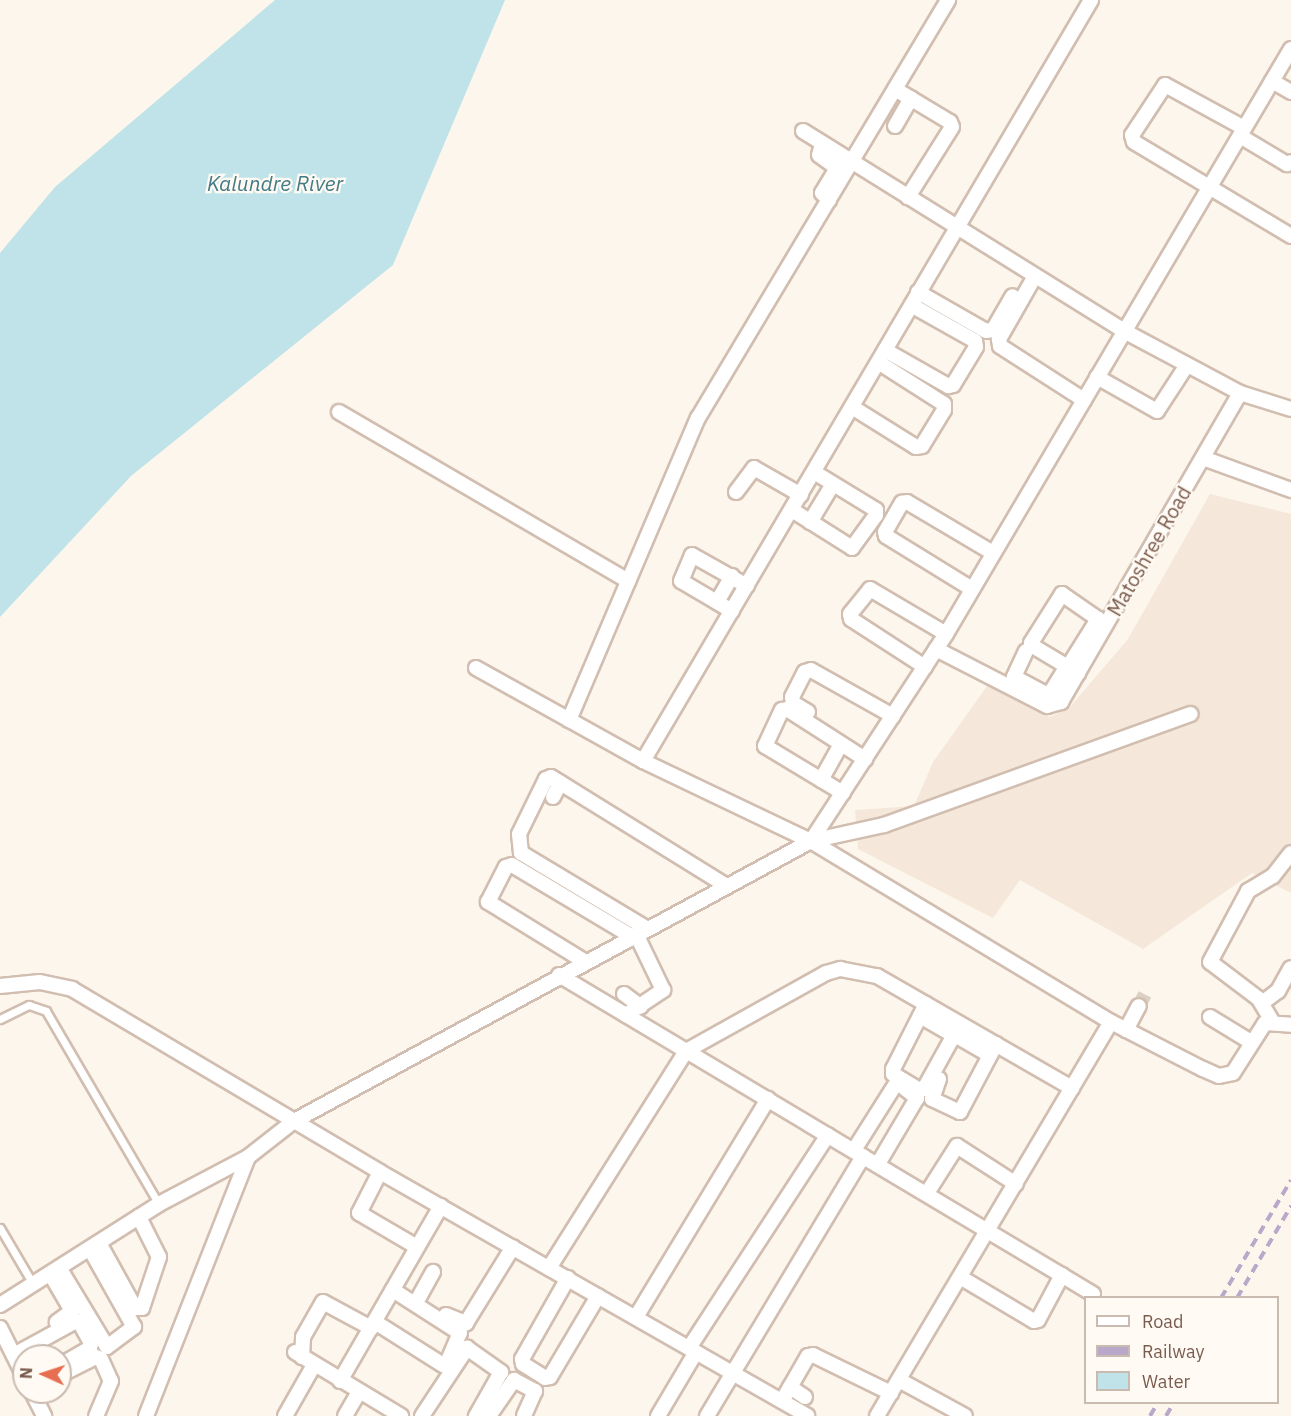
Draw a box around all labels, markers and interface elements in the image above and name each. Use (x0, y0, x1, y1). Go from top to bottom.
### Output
water label: Kalundre River (207, 170, 343, 196)
street label: Matoshree Road (1102, 482, 1196, 620)
legend (1084, 1296, 1279, 1404)
text: Road (1142, 1310, 1183, 1333)
text: Railway (1142, 1340, 1204, 1363)
north arrow (12, 1344, 72, 1404)
text: N (16, 1367, 36, 1379)
text: Water (1142, 1370, 1190, 1393)

